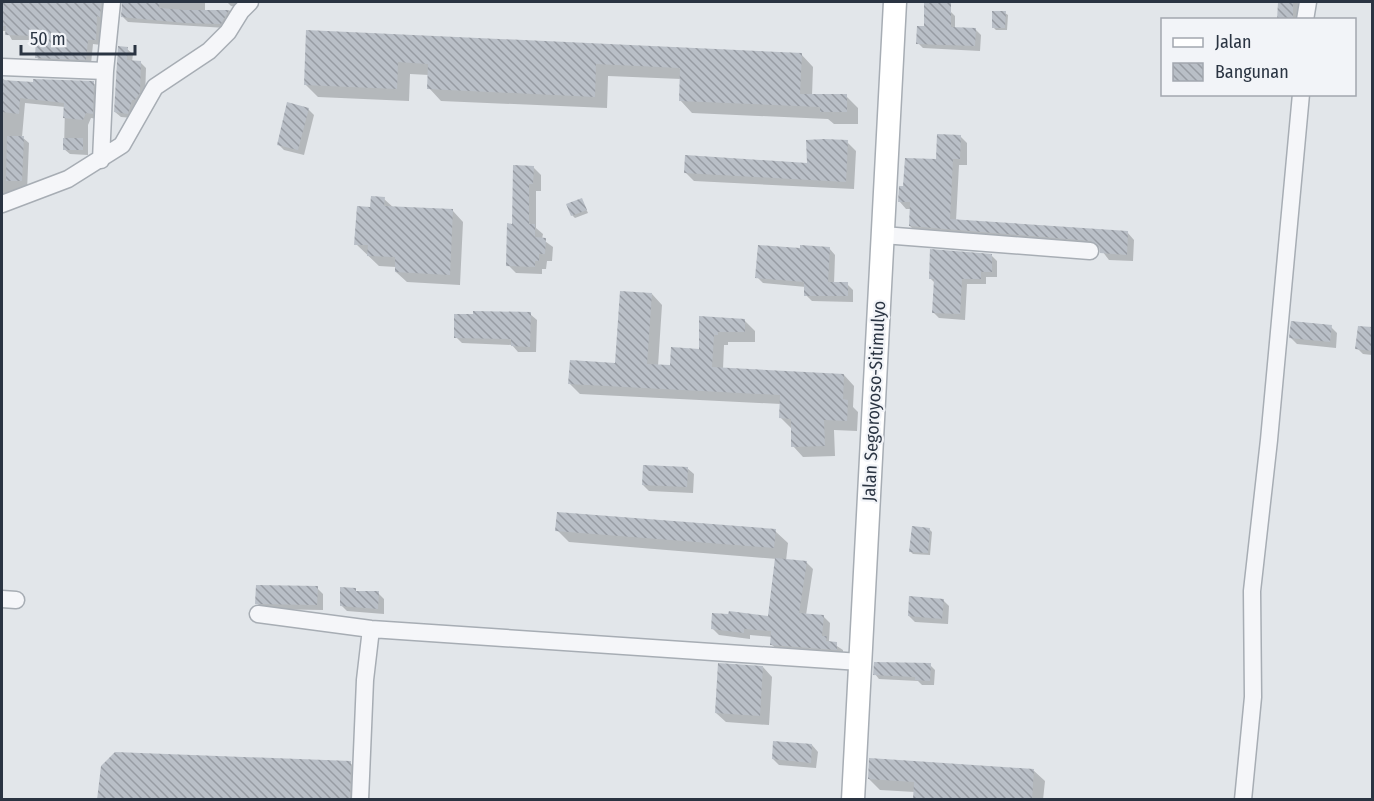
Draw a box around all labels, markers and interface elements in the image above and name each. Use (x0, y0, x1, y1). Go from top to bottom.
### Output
scale bar (21, 18, 135, 56)
legend (1161, 18, 1356, 96)
text: 50 m (30, 28, 66, 50)
text: Jalan (1215, 31, 1252, 53)
text: Bangunan (1215, 61, 1289, 83)
street label: Jalan Segoroyoso-Sitimulyo (858, 300, 890, 502)

